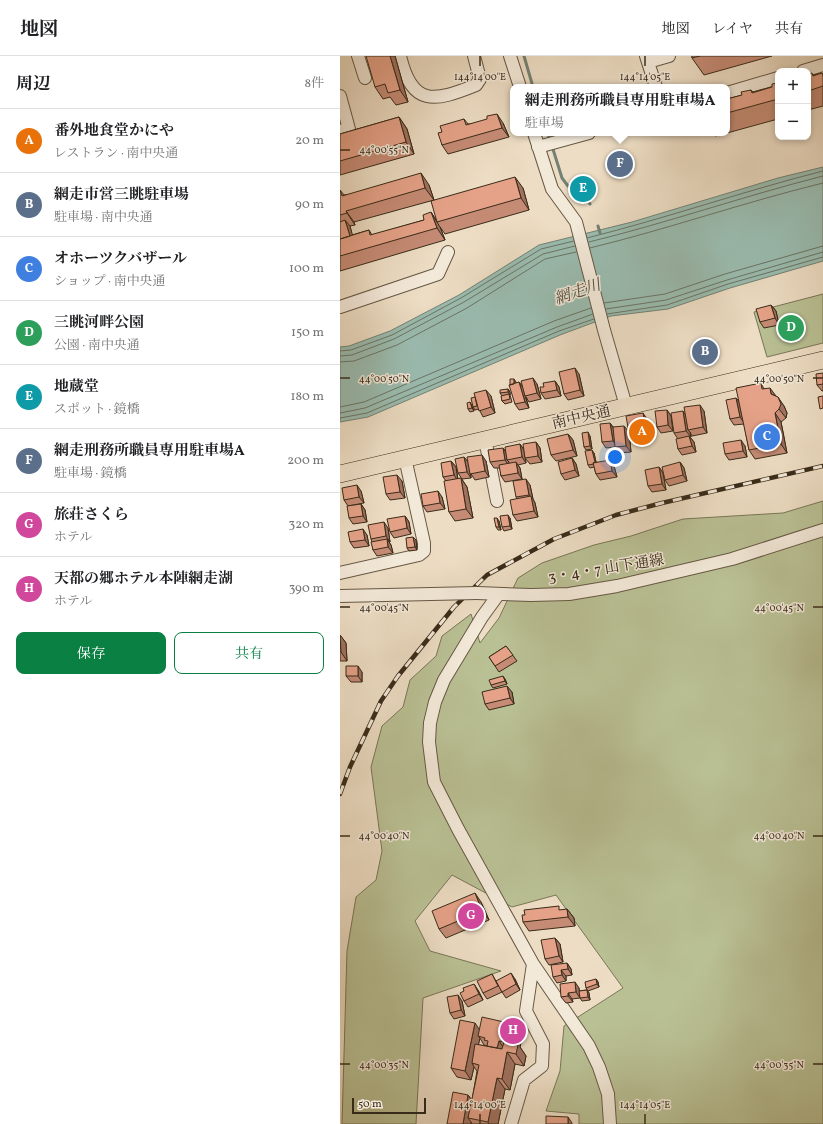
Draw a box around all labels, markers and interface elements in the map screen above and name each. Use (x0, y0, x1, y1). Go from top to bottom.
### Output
text: 地図 (20, 17, 58, 43)
text: 地図 (662, 20, 690, 39)
text: レイヤ (712, 20, 753, 39)
text: 共有 (775, 20, 803, 39)
map controls (775, 68, 811, 140)
button: + (775, 68, 811, 104)
text: 144°14'00"E (454, 70, 506, 84)
text: 144°14'05"E (620, 70, 670, 84)
text: 周辺 (16, 73, 50, 96)
text: 8件 (304, 75, 324, 93)
popup (510, 84, 730, 136)
text: 網走刑務所職員専用駐車場A (525, 91, 715, 112)
button: − (775, 104, 811, 140)
text: 駐車場 (525, 115, 564, 133)
text: 番外地食堂かにや (54, 121, 174, 142)
text: A (24, 132, 34, 150)
text: 20 m (295, 132, 324, 150)
text: 44°00'55"N (359, 143, 409, 157)
text: レストラン · 南中央通 (54, 145, 178, 163)
pin: F (607, 149, 633, 179)
pin: E (570, 174, 596, 204)
text: 網走市営三眺駐車場 (54, 185, 189, 206)
text: B (25, 196, 33, 214)
text: 90 m (295, 196, 324, 214)
text: 駐車場 · 南中央通 (54, 209, 153, 227)
text: オホーツクバザール (54, 249, 187, 270)
text: C (25, 260, 33, 278)
text: 100 m (289, 260, 324, 278)
text: ショップ · 南中央通 (54, 273, 166, 291)
water label: 網走川 (551, 274, 606, 311)
text: 三眺河畔公園 (54, 313, 144, 334)
pin: D (778, 313, 804, 343)
text: D (24, 324, 34, 342)
text: 150 m (291, 324, 324, 342)
text: 公園 · 南中央通 (54, 337, 140, 355)
pin: B (692, 337, 718, 367)
text: 44°00'50"N (359, 372, 410, 386)
text: 44°00'50"N (754, 372, 805, 386)
text: 地蔵堂 (54, 377, 99, 398)
text: E (25, 388, 33, 406)
text: 180 m (290, 388, 324, 406)
text: スポット · 鏡橋 (54, 401, 140, 419)
street label: 南中央通 (550, 401, 613, 435)
pin: A (629, 417, 655, 447)
pin: C (754, 422, 780, 452)
text: 網走刑務所職員専用駐車場A (54, 441, 245, 462)
your location (605, 447, 625, 467)
text: F (25, 452, 33, 470)
text: 200 m (287, 452, 324, 470)
text: 駐車場 · 鏡橋 (54, 465, 127, 483)
text: 旅荘さくら (54, 505, 129, 526)
text: G (24, 516, 34, 534)
text: 320 m (289, 516, 324, 534)
text: ホテル (54, 529, 92, 547)
street label: 3・4・7 山下通線 (547, 550, 666, 589)
text: 天都の郷ホテル本陣網走湖 (54, 569, 233, 590)
text: H (24, 580, 34, 598)
text: 390 m (289, 580, 324, 598)
text: ホテル (54, 593, 92, 611)
text: 44°00'45"N (359, 601, 409, 615)
text: 44°00'45"N (754, 601, 804, 615)
button: 保存 (16, 632, 166, 674)
button: 共有 (174, 632, 324, 674)
text: 44°00'40"N (359, 829, 410, 843)
text: 44°00'40"N (754, 829, 805, 843)
pin: G (458, 901, 484, 931)
pin: H (500, 1016, 526, 1046)
text: 44°00'35"N (359, 1058, 410, 1072)
text: 44°00'35"N (754, 1058, 805, 1072)
scale bar (352, 1096, 426, 1115)
text: 50 m (358, 1097, 382, 1112)
text: 144°14'00"E (454, 1098, 506, 1112)
text: 144°14'05"E (620, 1098, 670, 1112)

